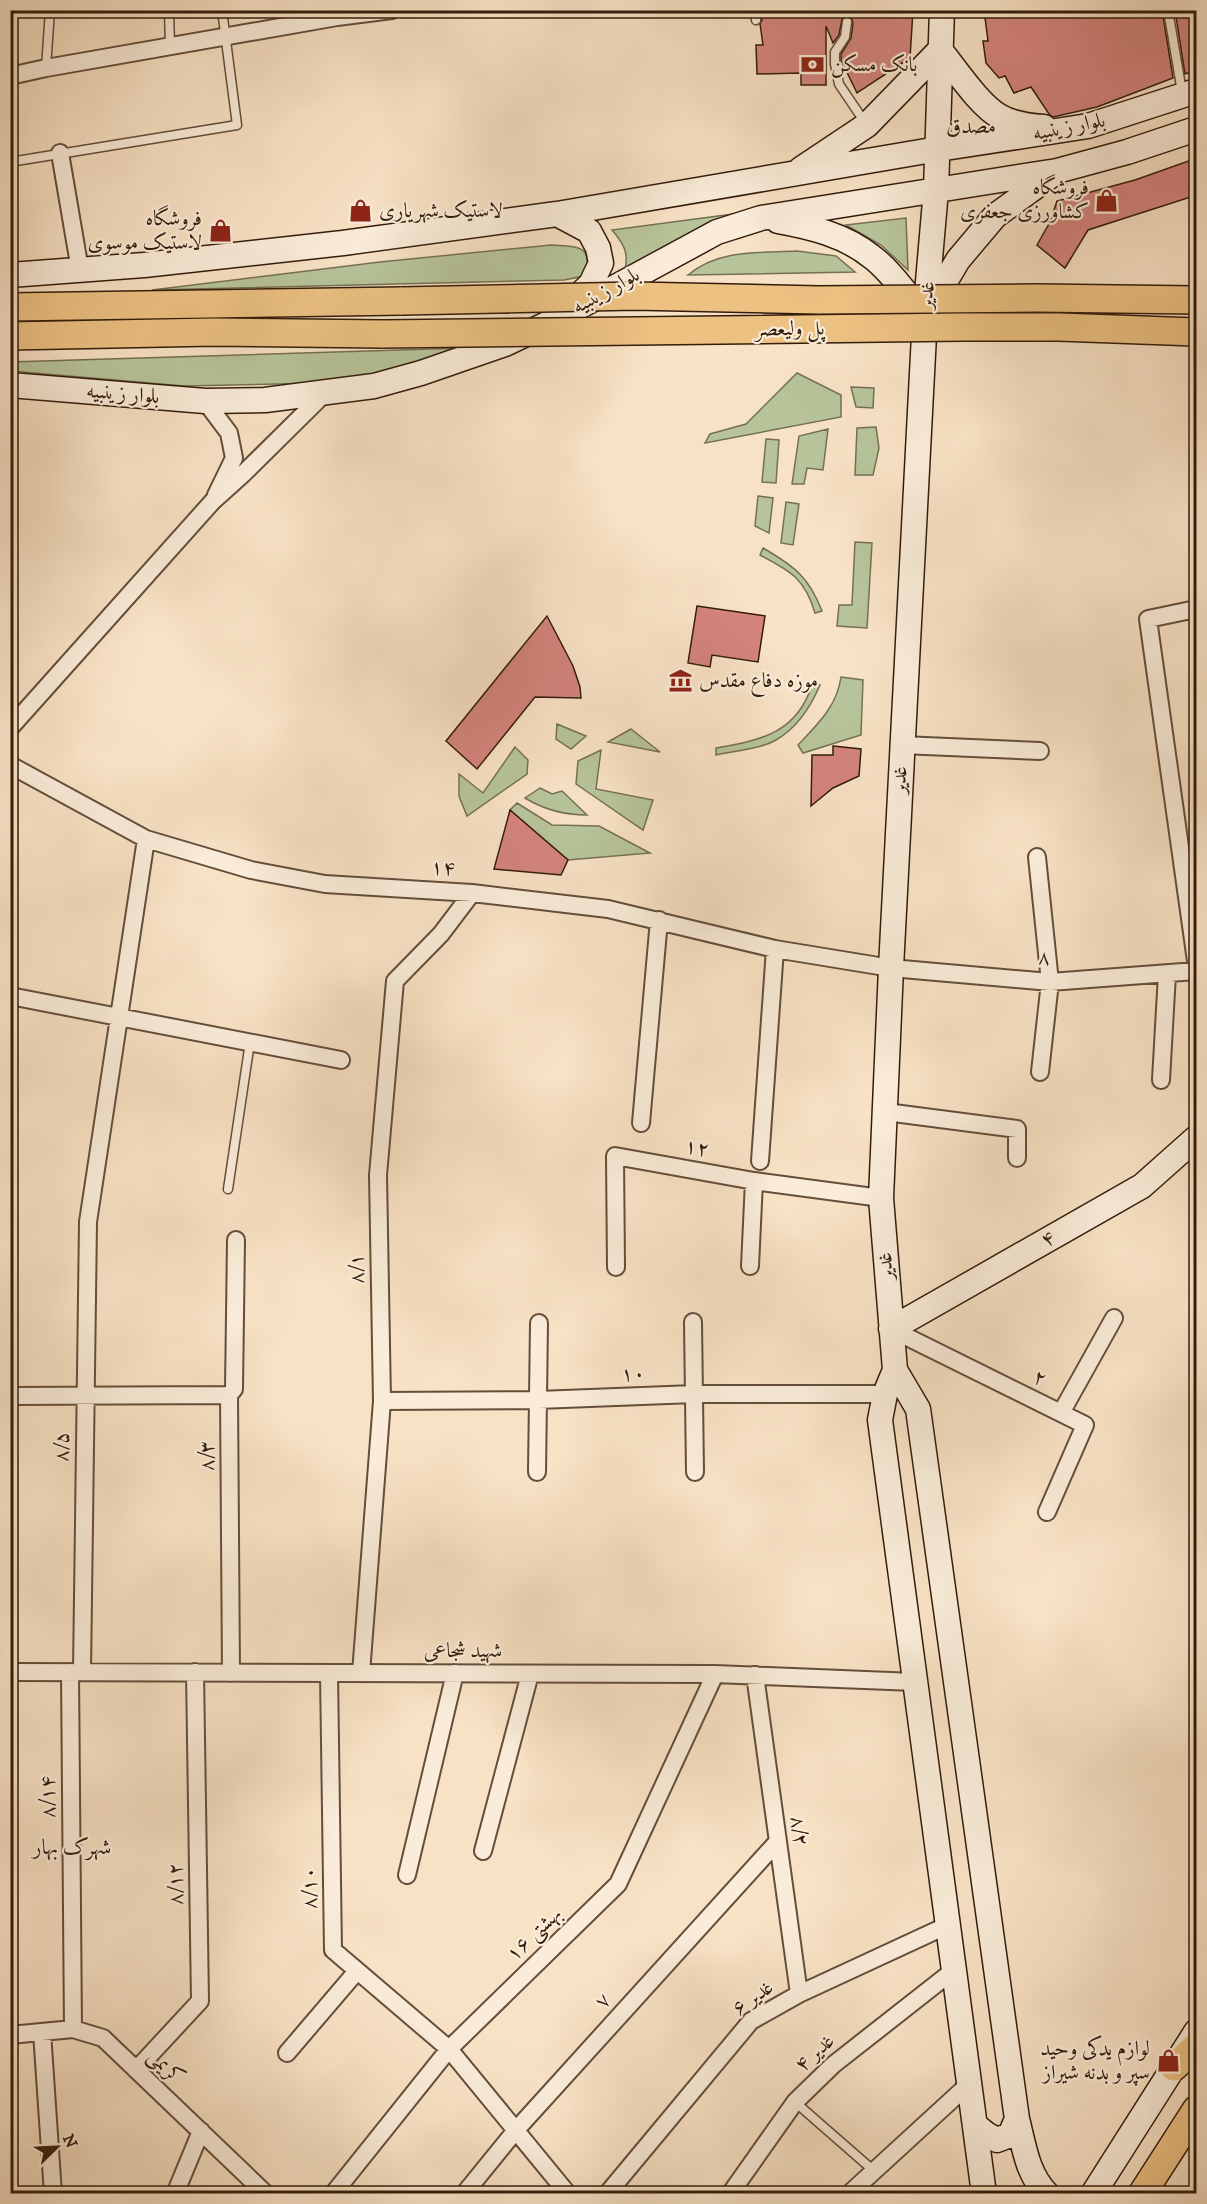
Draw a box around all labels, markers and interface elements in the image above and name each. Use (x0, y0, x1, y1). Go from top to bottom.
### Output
bank icon: بانک مسکن (800, 52, 826, 78)
place label: بانک مسکن (831, 52, 917, 78)
street label: بلوار زینبیه (1030, 107, 1108, 147)
district label: مصدق (946, 113, 996, 140)
place label: فروشگاه کشاورزی جعفری (960, 174, 1089, 225)
shop icon: فروشگاه کشاورزی جعفری (1094, 187, 1120, 213)
shop icon: لاستیک شهریاری (348, 198, 374, 224)
place label: لاستیک شهریاری (379, 198, 503, 224)
place label: فروشگاه لاستیک موسوی (87, 205, 202, 256)
shop icon: فروشگاه لاستیک موسوی (207, 218, 233, 244)
street label: بلوار زینبیه (568, 262, 644, 320)
street label: غدیر (913, 280, 941, 312)
street label: پل ولیعصر (753, 315, 826, 344)
street label: بلوار زینبیه (85, 378, 161, 410)
museum icon: موزه دفاع مقدس (668, 668, 694, 694)
place label: موزه دفاع مقدس (699, 668, 818, 698)
street label: غدیر (886, 765, 914, 797)
street label: ۱۴ (430, 854, 456, 882)
street label: ۸ (1037, 945, 1051, 971)
street label: ۱۲ (683, 1133, 711, 1163)
street label: ۴ (1036, 1225, 1060, 1253)
street label: غدیر (872, 1251, 900, 1283)
street label: ۸/۱ (344, 1254, 370, 1284)
street label: ۱۰ (620, 1361, 646, 1387)
street label: ۲ (1029, 1364, 1051, 1392)
street label: ۸/۵ (49, 1432, 75, 1462)
street label: ۸/۳ (194, 1441, 220, 1471)
street label: شهید شجاعی (424, 1638, 502, 1664)
street label: ۸/۱۴ (35, 1776, 61, 1818)
street label: ۸/۲ (784, 1814, 814, 1848)
district label: شهرک بهار (31, 1834, 111, 1861)
street label: ۸/۱۲ (163, 1862, 189, 1906)
street label: ۸/۱۰ (297, 1866, 323, 1910)
street label: ۱۶ بهشتی (501, 1901, 568, 1967)
street label: غدیر ۶ (727, 1974, 779, 2022)
street label: ۷ (589, 1988, 617, 2014)
street label: غدیر ۴ (790, 2028, 840, 2078)
place label: لوازم یدکی وحید سپر و بدنه شیراز (1040, 2035, 1150, 2086)
street label: کریمی (142, 2043, 190, 2091)
shop icon: لوازم یدکی وحید سپر و بدنه شیراز (1155, 2048, 1181, 2074)
north arrow (27, 2117, 87, 2177)
text: N (58, 2131, 82, 2151)

